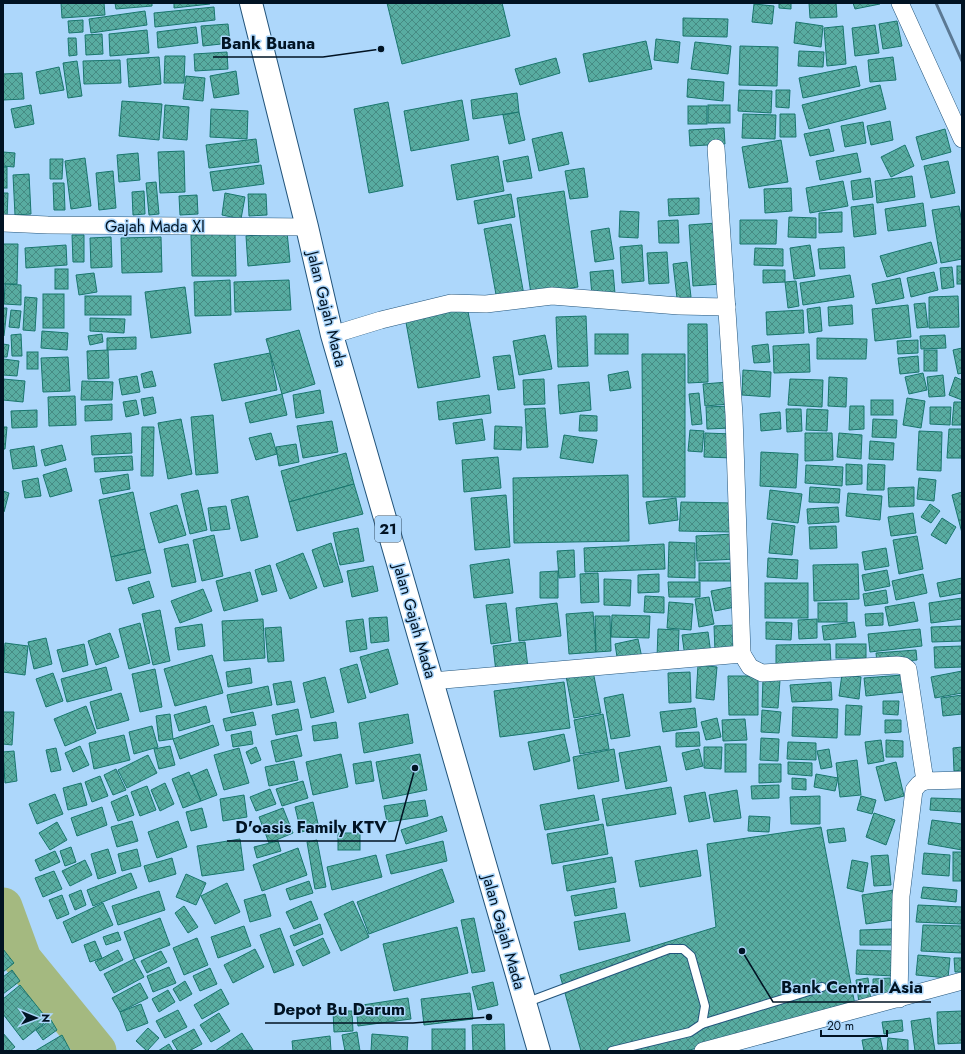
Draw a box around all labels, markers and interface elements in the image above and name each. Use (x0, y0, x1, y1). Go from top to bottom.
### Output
callout: Bank Buana (213, 28, 323, 57)
text: Bank Buana (221, 31, 315, 55)
street label: Gajah Mada XI (105, 215, 205, 238)
street label: Jalan Gajah Mada (301, 247, 353, 369)
road number: 21 (375, 516, 401, 542)
street label: Jalan Gajah Mada (387, 559, 442, 681)
callout: D'oasis Family KTV (227, 812, 395, 841)
text: D'oasis Family KTV (235, 815, 387, 839)
street label: Jalan Gajah Mada (476, 870, 531, 992)
callout: Bank Central Asia (773, 973, 931, 1002)
text: Bank Central Asia (781, 975, 923, 999)
callout: Depot Bu Darum (265, 994, 413, 1023)
text: Depot Bu Darum (273, 997, 405, 1021)
north arrow (16, 998, 56, 1038)
scale bar (821, 1012, 887, 1038)
text: N (38, 1014, 54, 1023)
text: 20 m (827, 1017, 854, 1035)

